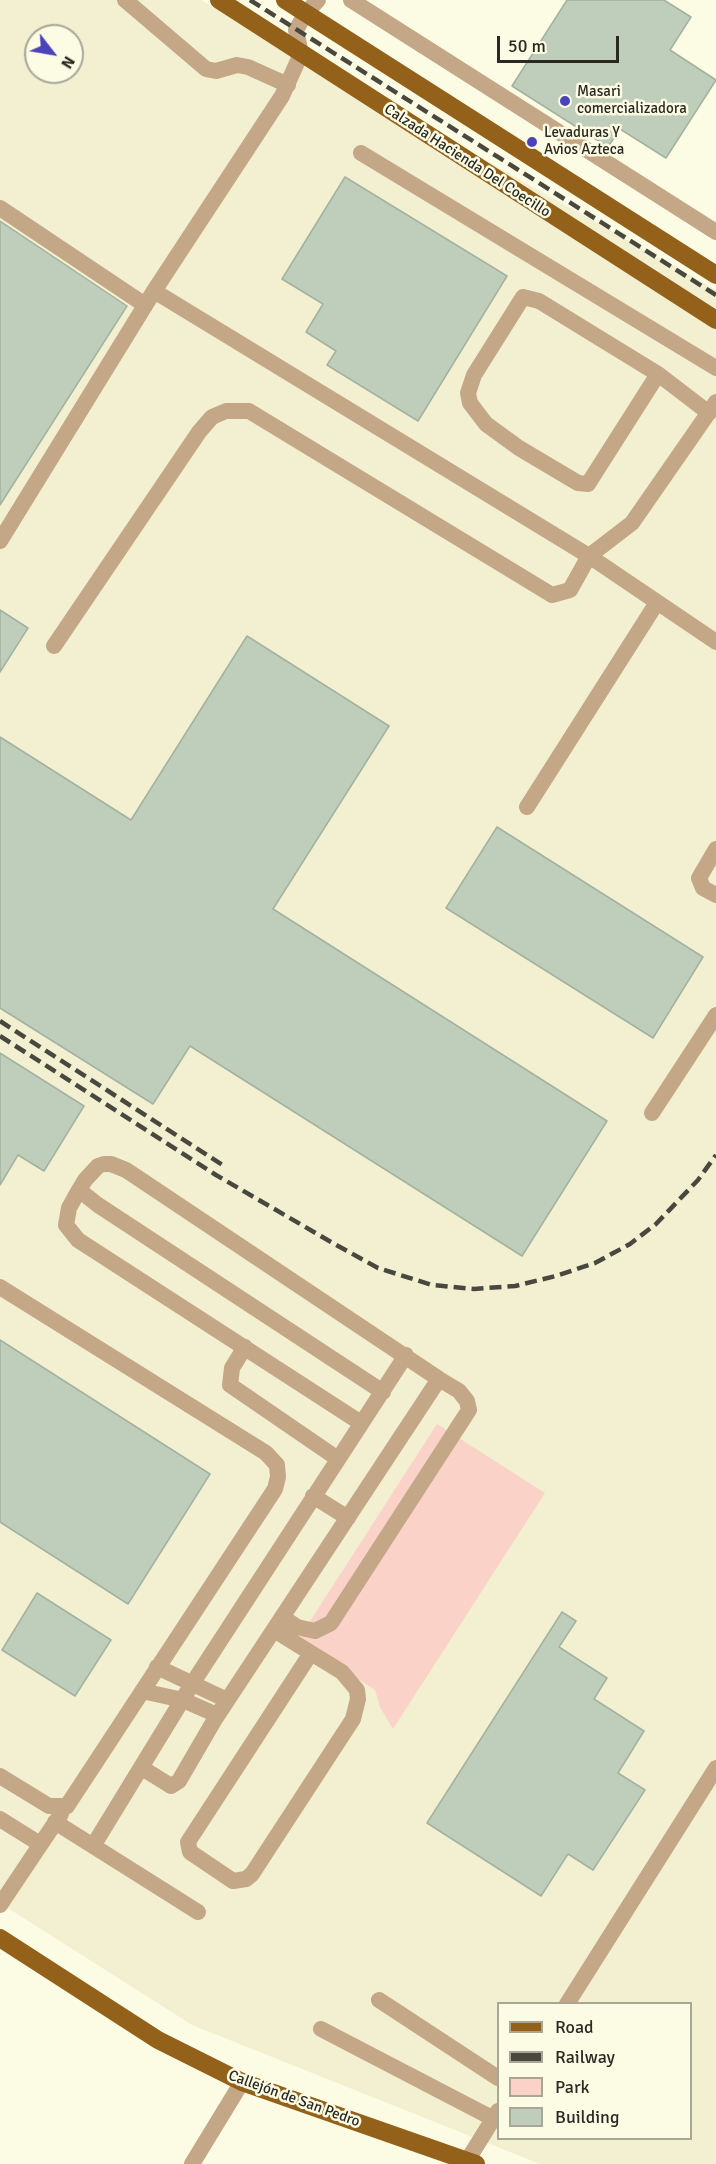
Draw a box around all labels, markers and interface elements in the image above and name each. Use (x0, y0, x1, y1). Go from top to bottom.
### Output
north arrow (24, 24, 84, 84)
scale bar (500, 24, 622, 62)
text: 50 m (508, 35, 546, 57)
text: N (56, 52, 79, 72)
place label: Masari comercializadora (577, 83, 687, 118)
marker: Masari comercializadora (558, 94, 572, 108)
street label: Calzada Hacienda Del Coecillo (381, 100, 553, 222)
place label: Levaduras Y Avios Azteca (544, 124, 624, 159)
marker: Levaduras Y Avios Azteca (525, 135, 539, 149)
legend (497, 2002, 692, 2140)
text: Road (555, 2016, 594, 2038)
text: Railway (555, 2046, 615, 2068)
street label: Callejón de San Pedro (226, 2067, 362, 2131)
text: Park (555, 2076, 590, 2098)
text: Building (555, 2106, 619, 2128)

